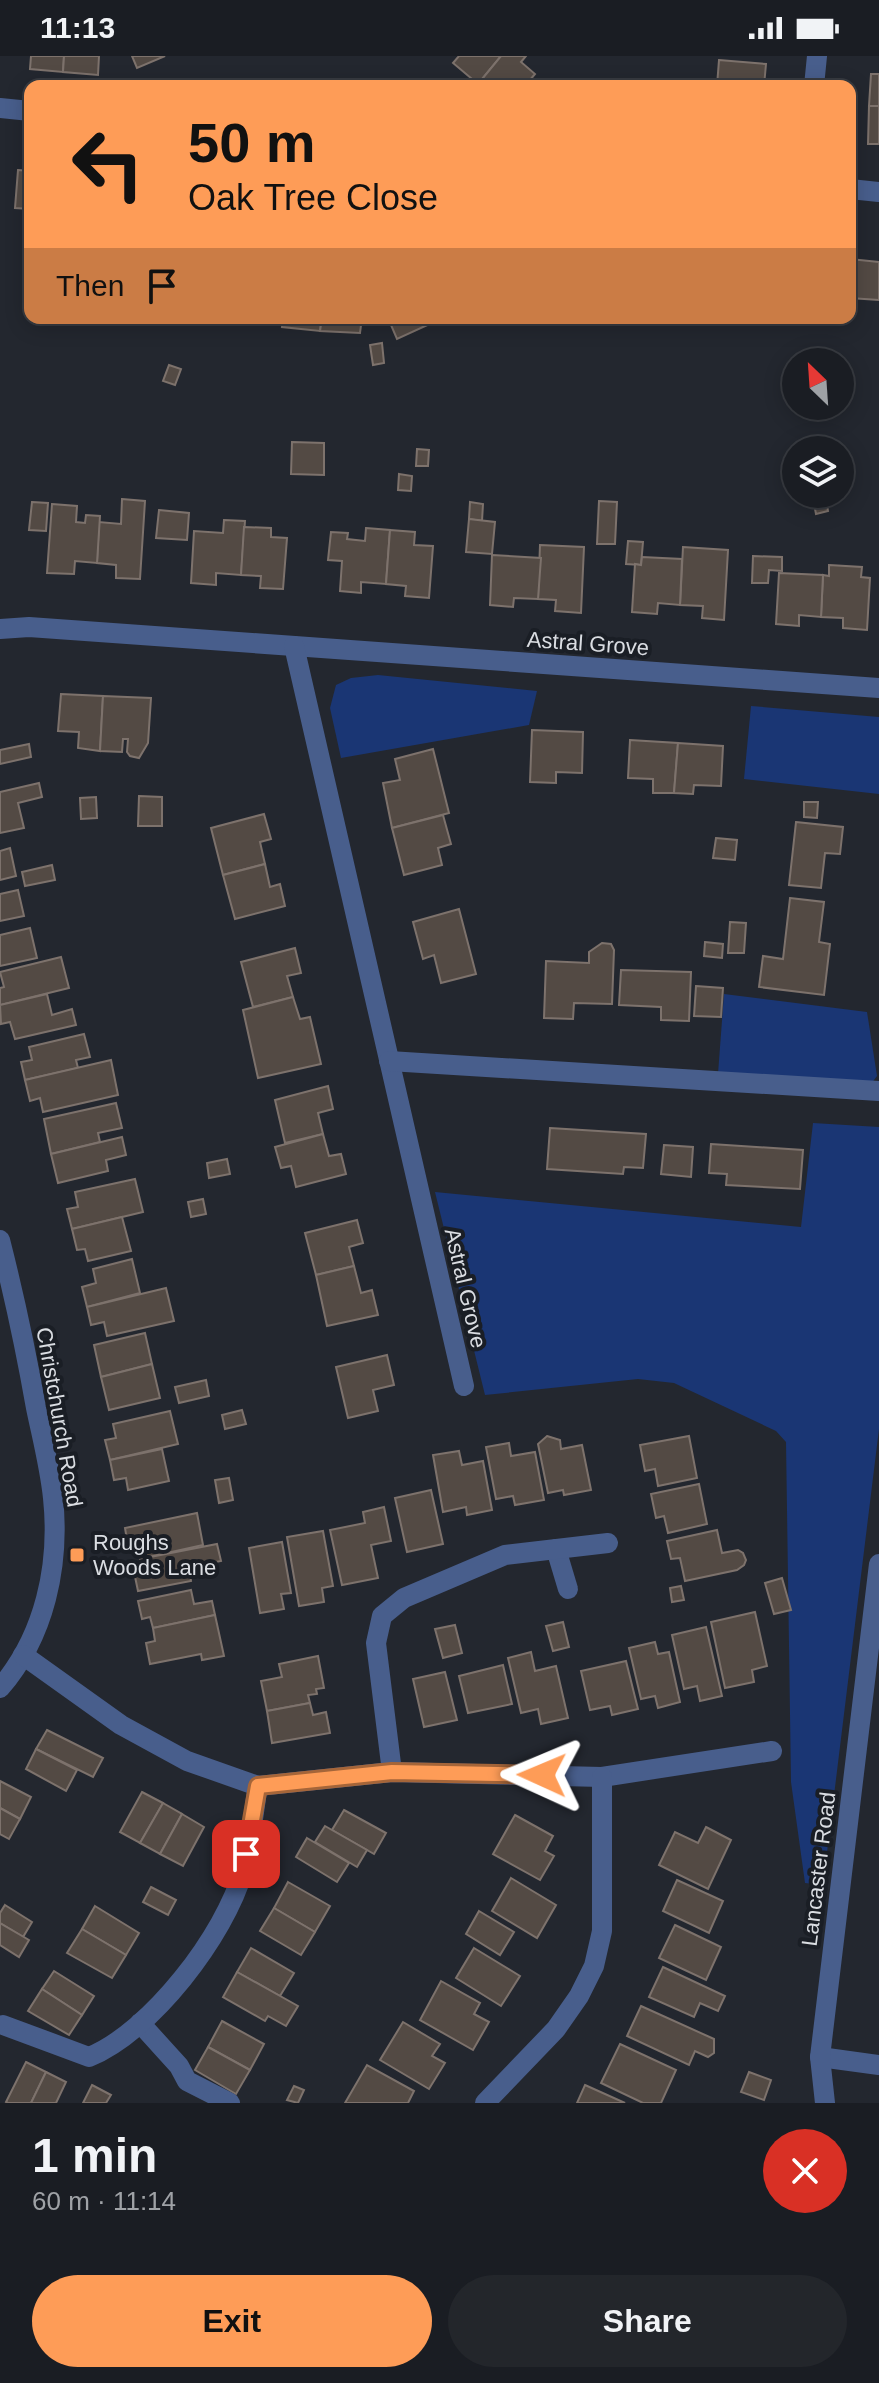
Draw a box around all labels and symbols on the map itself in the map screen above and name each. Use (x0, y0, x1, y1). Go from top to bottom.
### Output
north arrow (782, 348, 854, 420)
street label: Astral Grove (526, 627, 650, 660)
street label: Astral Grove (440, 1226, 491, 1350)
street label: Christchurch Road (31, 1325, 88, 1509)
place label: Roughs Woods Lane (93, 1530, 216, 1580)
marker: Roughs Woods Lane (68, 1546, 86, 1564)
position arrow (500, 1733, 584, 1817)
street label: Lancaster Road (797, 1790, 840, 1948)
pin (212, 1820, 280, 1888)

